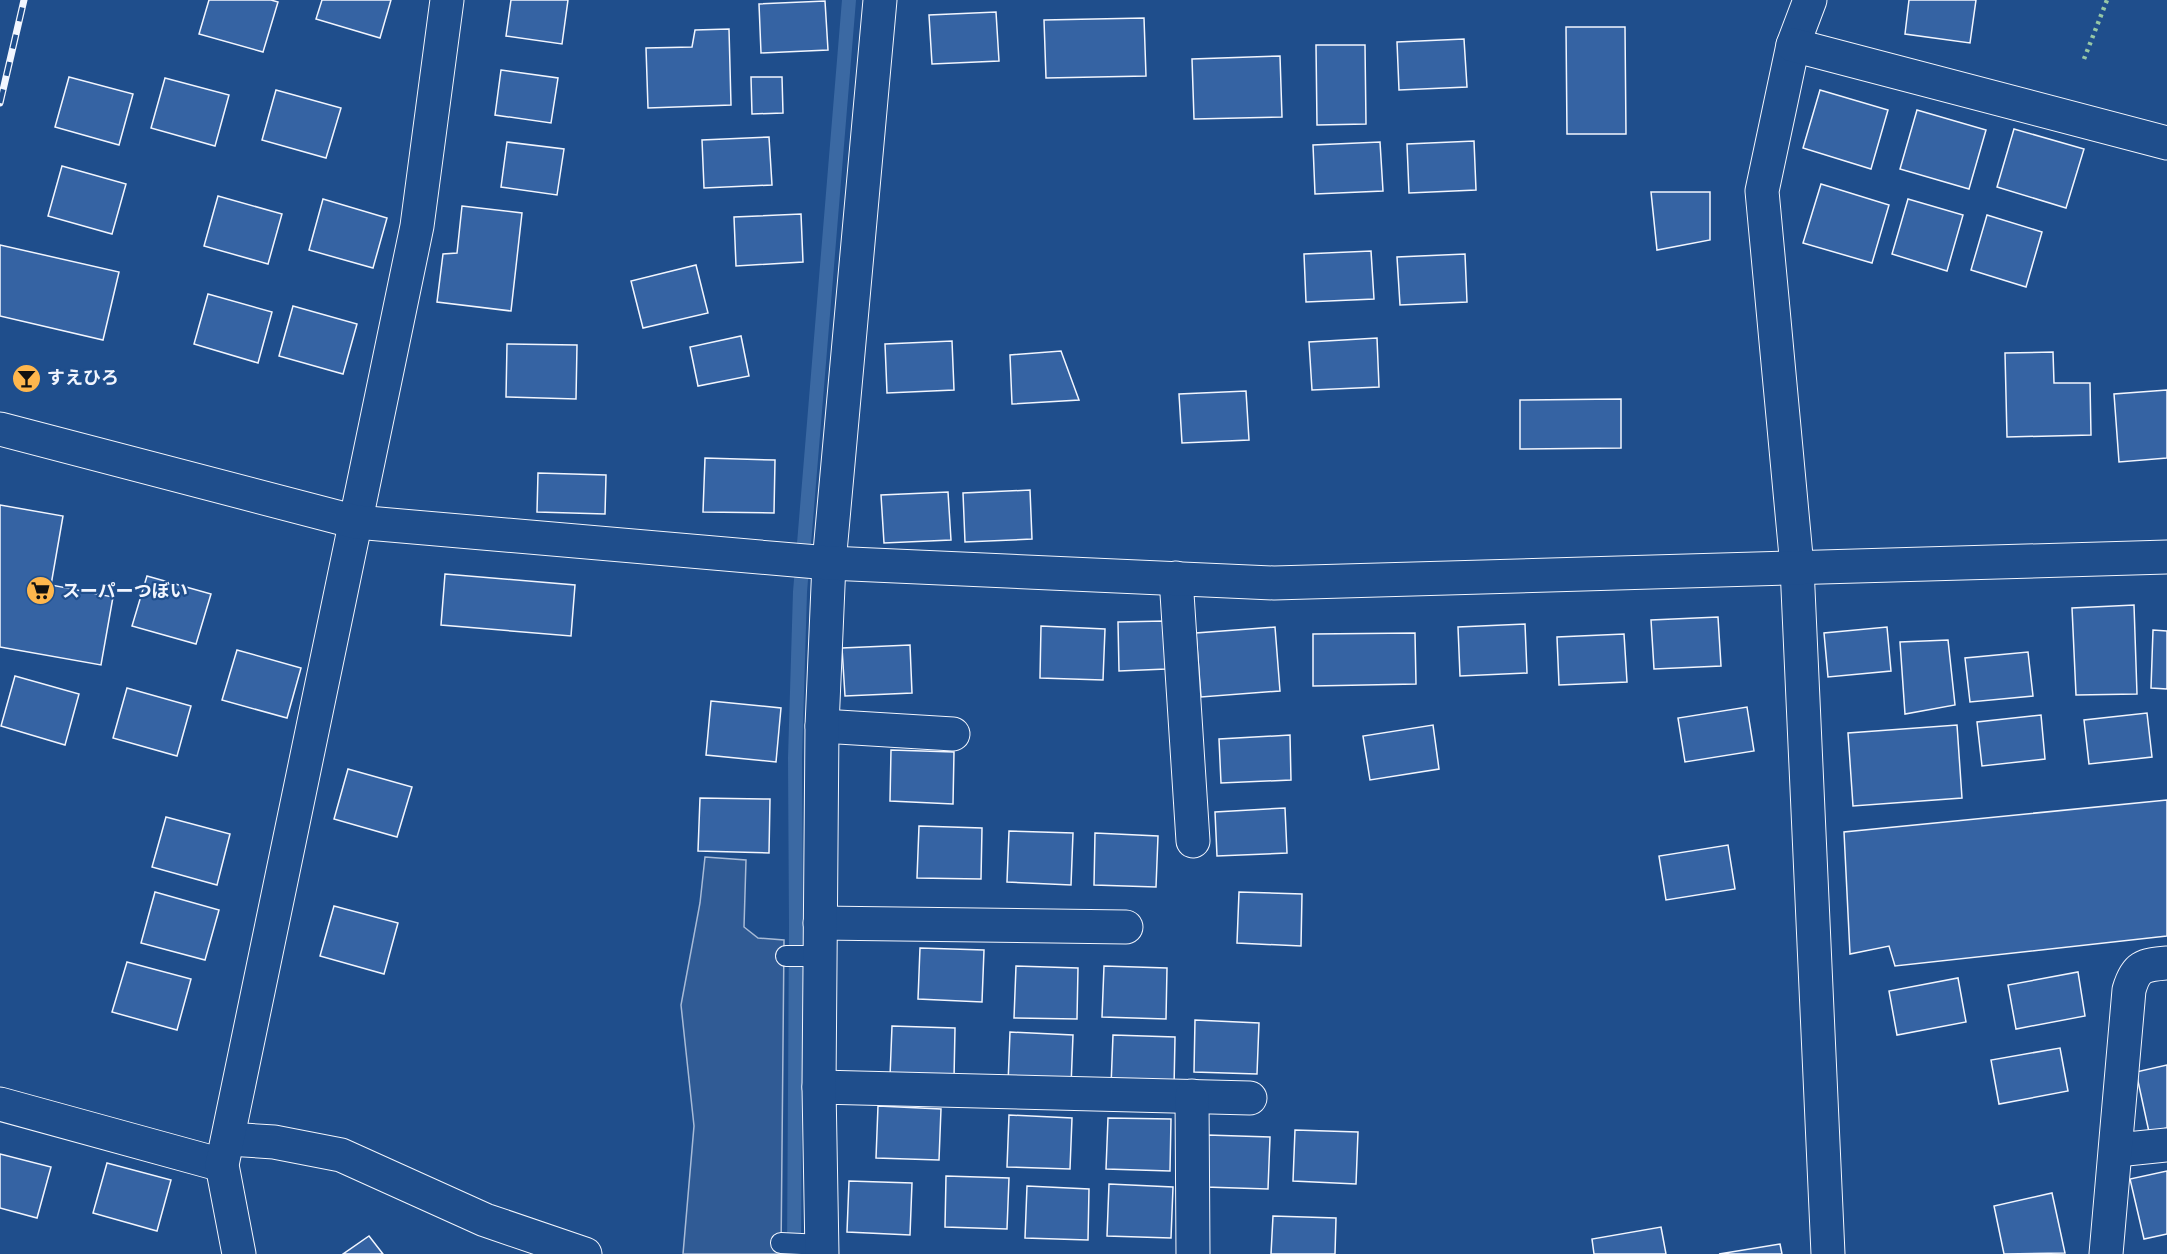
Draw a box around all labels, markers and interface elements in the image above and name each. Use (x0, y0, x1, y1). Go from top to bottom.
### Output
bar icon: すえひろ (10, 362, 42, 394)
place label: すえひろ (47, 368, 119, 388)
supermarket icon: スーパーつぼい (25, 575, 57, 607)
place label: スーパーつぼい (62, 581, 188, 601)

